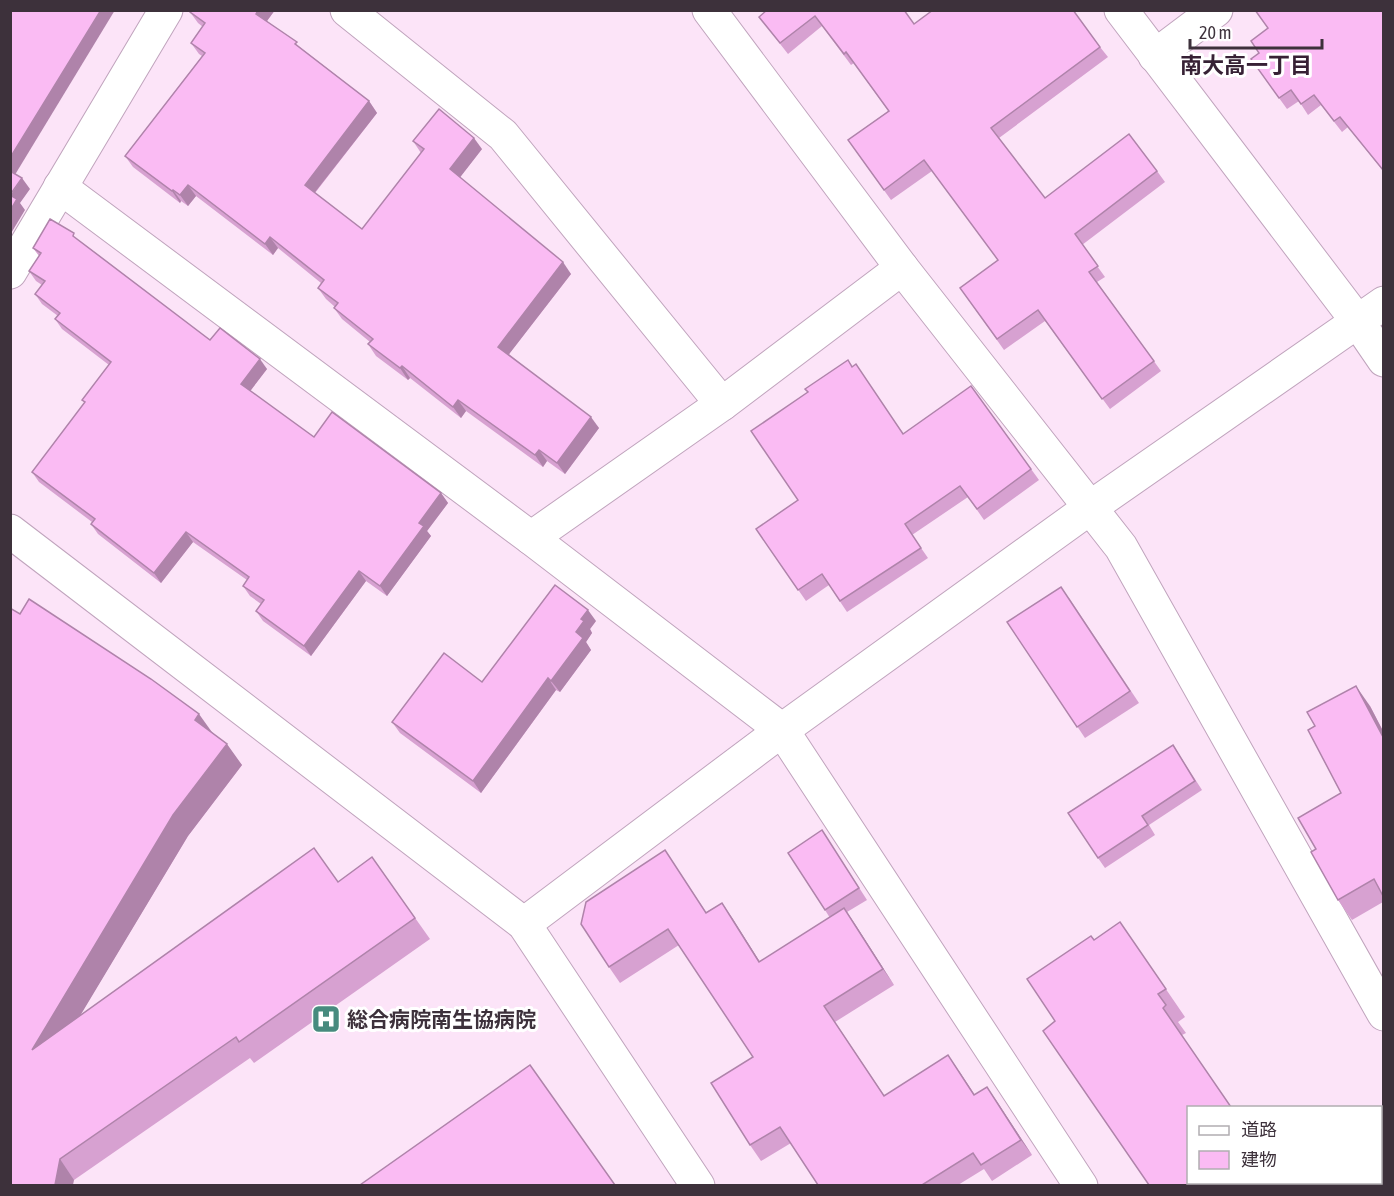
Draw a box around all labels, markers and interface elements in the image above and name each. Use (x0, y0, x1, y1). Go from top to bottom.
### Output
scale bar (1190, 12, 1322, 50)
text: 20 m (1199, 22, 1231, 43)
district label: 南大高一丁目 (1180, 52, 1312, 78)
hospital icon: 総合病院南生協病院 (310, 1003, 342, 1035)
place label: 総合病院南生協病院 (347, 1007, 536, 1031)
legend (1187, 1106, 1382, 1184)
text: 道路 (1241, 1119, 1277, 1140)
text: 建物 (1241, 1149, 1277, 1170)

